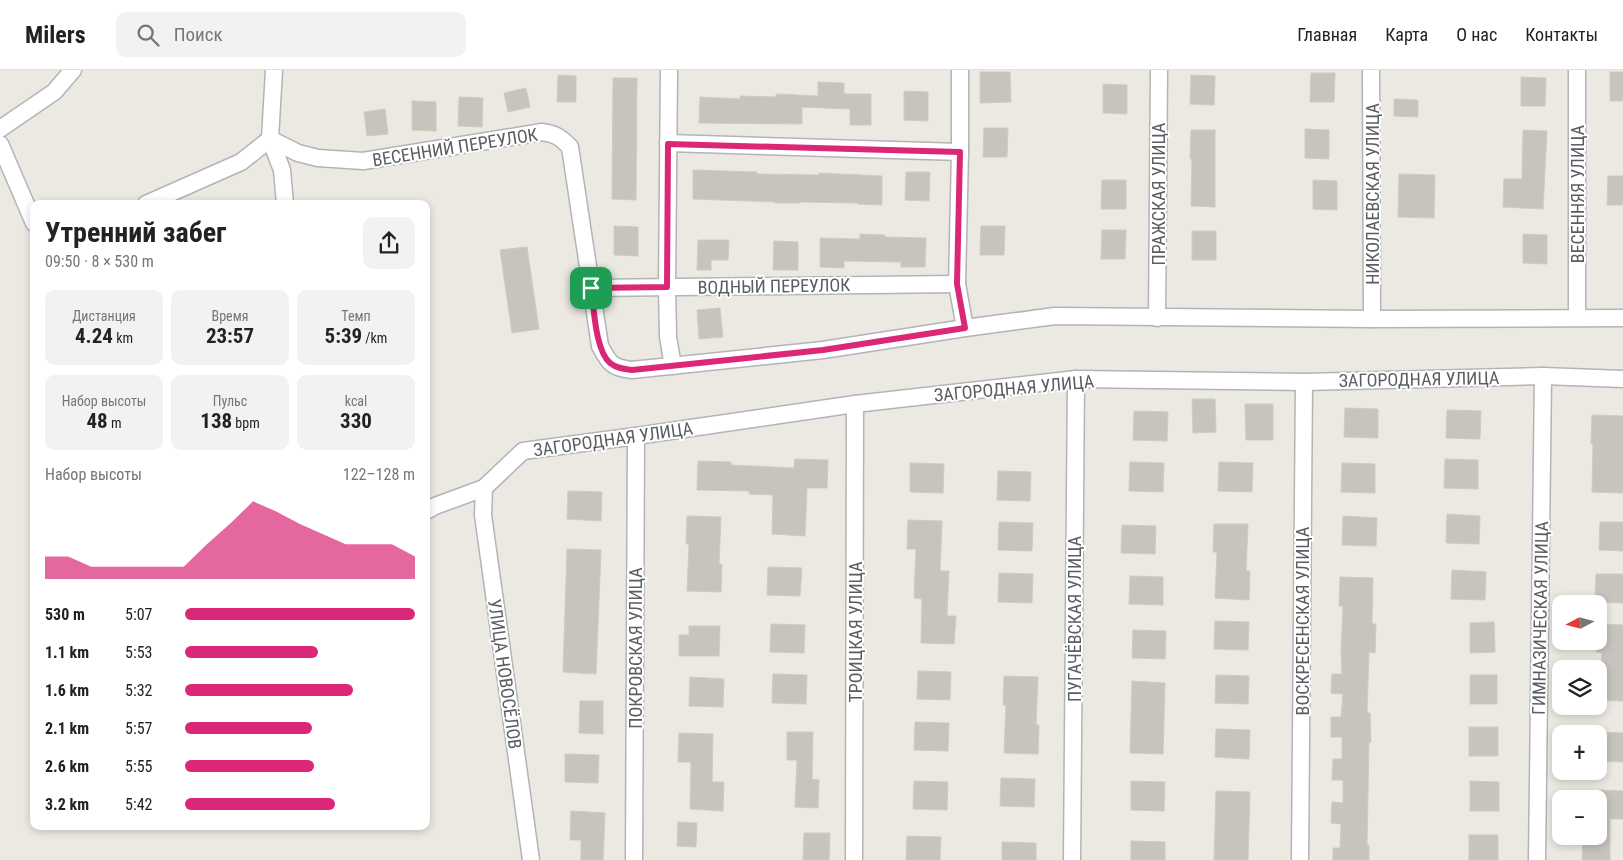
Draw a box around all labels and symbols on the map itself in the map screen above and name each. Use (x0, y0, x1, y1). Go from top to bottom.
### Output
street label: НИКОЛАЕВСКАЯ УЛИЦА (1362, 103, 1383, 285)
street label: ПРАЖСКАЯ УЛИЦА (1148, 122, 1169, 265)
street label: ВЕСЕННИЙ ПЕРЕУЛОК (371, 124, 539, 170)
street label: ВЕСЕННЯЯ УЛИЦА (1567, 124, 1588, 263)
pin (570, 267, 612, 309)
street label: ВОДНЫЙ ПЕРЕУЛОК (697, 274, 851, 298)
street label: ЗАГОРОДНАЯ УЛИЦА (1338, 367, 1500, 391)
street label: ЗАГОРОДНАЯ УЛИЦА (933, 370, 1096, 405)
street label: ЗАГОРОДНАЯ УЛИЦА (532, 417, 695, 461)
street label: ГИМНАЗИЧЕСКАЯ УЛИЦА (1528, 520, 1552, 715)
street label: ВОСКРЕСЕНСКАЯ УЛИЦА (1292, 526, 1313, 715)
street label: ПУГАЧЁВСКАЯ УЛИЦА (1064, 535, 1085, 702)
street label: ТРОИЦКАЯ УЛИЦА (845, 561, 866, 703)
street label: ПОКРОВСКАЯ УЛИЦА (625, 567, 646, 729)
north arrow (1552, 595, 1608, 650)
street label: УЛИЦА НОВОСЁЛОВ (484, 598, 526, 750)

